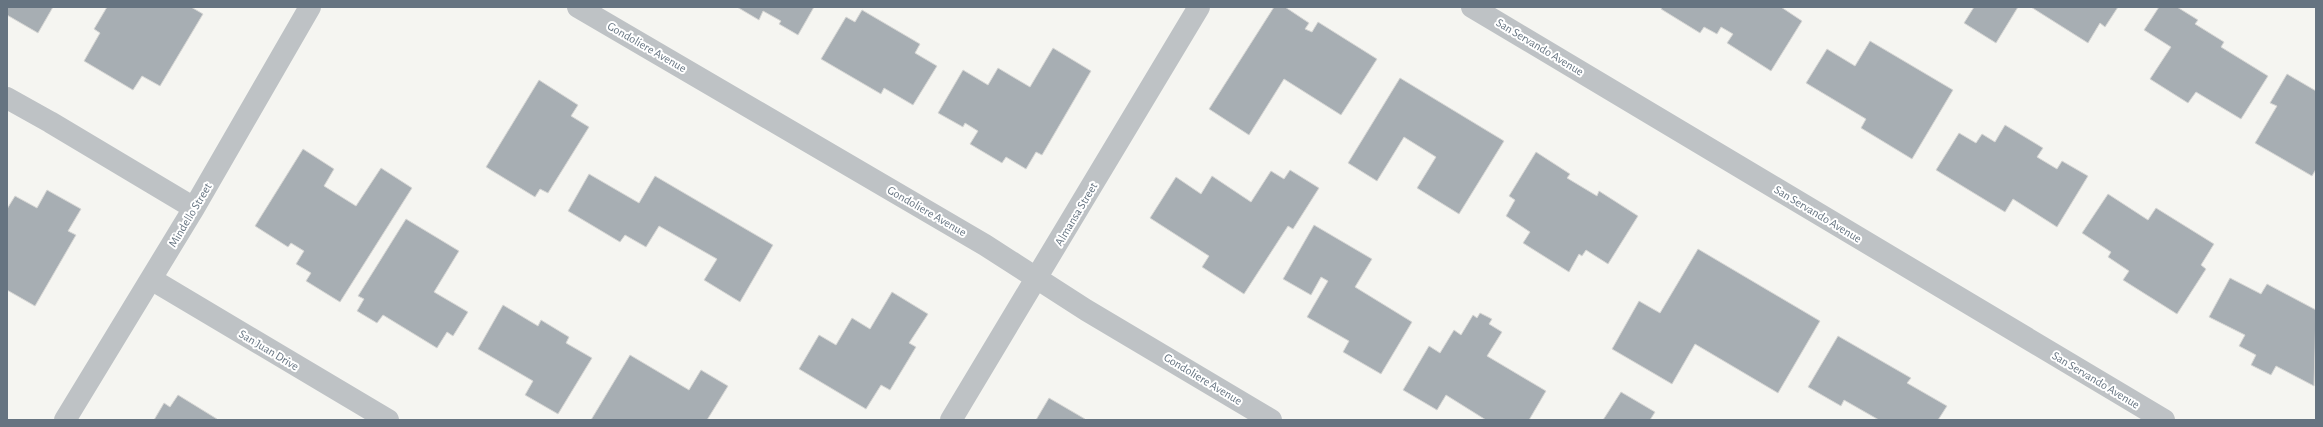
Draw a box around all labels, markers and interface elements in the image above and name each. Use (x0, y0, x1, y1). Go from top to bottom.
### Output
street label: San Servando Avenue (1494, 16, 1586, 78)
street label: Gondoliere Avenue (606, 20, 688, 74)
street label: Almansa Street (1052, 180, 1100, 248)
street label: Mindello Street (166, 181, 214, 249)
street label: San Servando Avenue (1772, 183, 1864, 245)
street label: Gondoliere Avenue (886, 184, 968, 238)
street label: San Juan Drive (237, 328, 301, 372)
street label: San Servando Avenue (2050, 349, 2142, 411)
street label: Gondoliere Avenue (1162, 351, 1244, 407)

